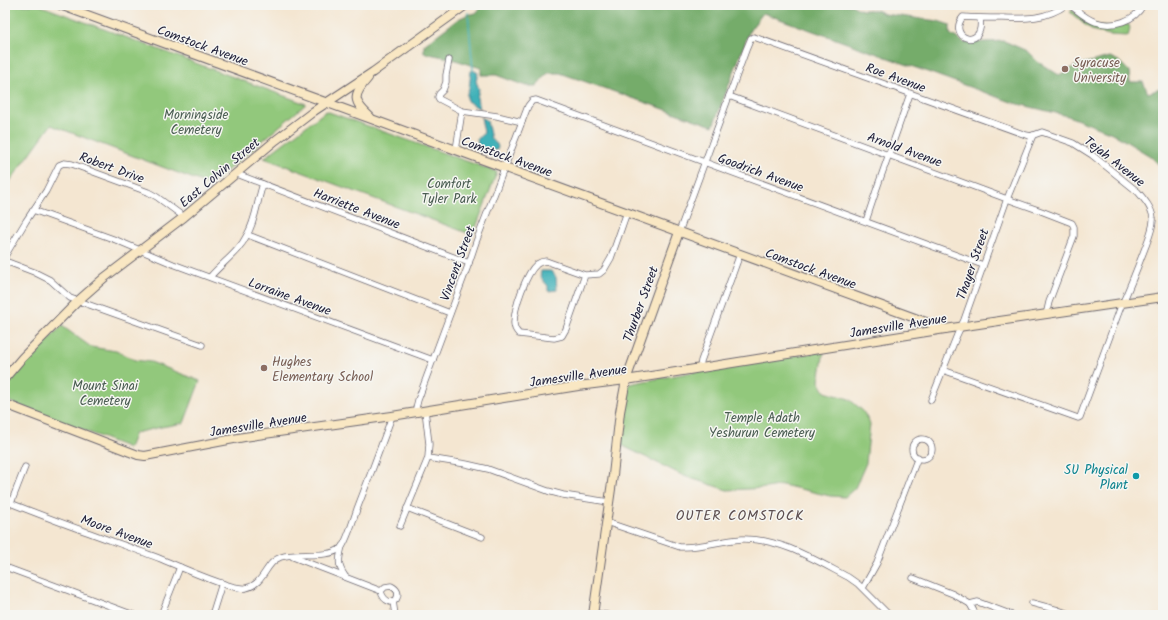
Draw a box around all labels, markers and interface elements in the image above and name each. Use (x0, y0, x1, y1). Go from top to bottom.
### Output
street label: Comstock Avenue (154, 20, 251, 73)
place label: Syracuse University (1073, 53, 1127, 89)
street label: Roe Avenue (862, 58, 929, 99)
marker: Syracuse University (1060, 64, 1070, 74)
park label: Morningside Cemetery (164, 105, 228, 141)
street label: Arnold Avenue (864, 127, 945, 174)
street label: Comstock Avenue (458, 131, 555, 184)
street label: East Colvin Street (175, 132, 266, 213)
street label: Tejah Avenue (1079, 132, 1149, 193)
street label: Robert Drive (76, 147, 147, 190)
street label: Goodrich Avenue (715, 148, 806, 199)
park label: Comfort Tyler Park (421, 174, 477, 210)
street label: Harriette Avenue (310, 183, 403, 236)
street label: Vincent Street (435, 222, 482, 304)
street label: Thayer Street (951, 225, 996, 303)
street label: Comstock Avenue (762, 243, 859, 296)
street label: Thurber Street (618, 263, 665, 346)
street label: Lorraine Avenue (245, 273, 334, 322)
street label: Jamesville Avenue (848, 308, 949, 345)
place label: Hughes Elementary School (272, 352, 373, 388)
street label: Jamesville Avenue (528, 359, 628, 394)
marker: Hughes Elementary School (259, 363, 269, 373)
park label: Mount Sinai Cemetery (72, 376, 139, 412)
street label: Jamesville Avenue (208, 407, 309, 444)
park label: Temple Adath Yeshurun Cemetery (709, 408, 816, 444)
place label: SU Physical Plant (1064, 460, 1129, 496)
marker: SU Physical Plant (1131, 471, 1141, 481)
district label: OUTER COMSTOCK (676, 505, 804, 527)
street label: Moore Avenue (77, 510, 156, 555)

